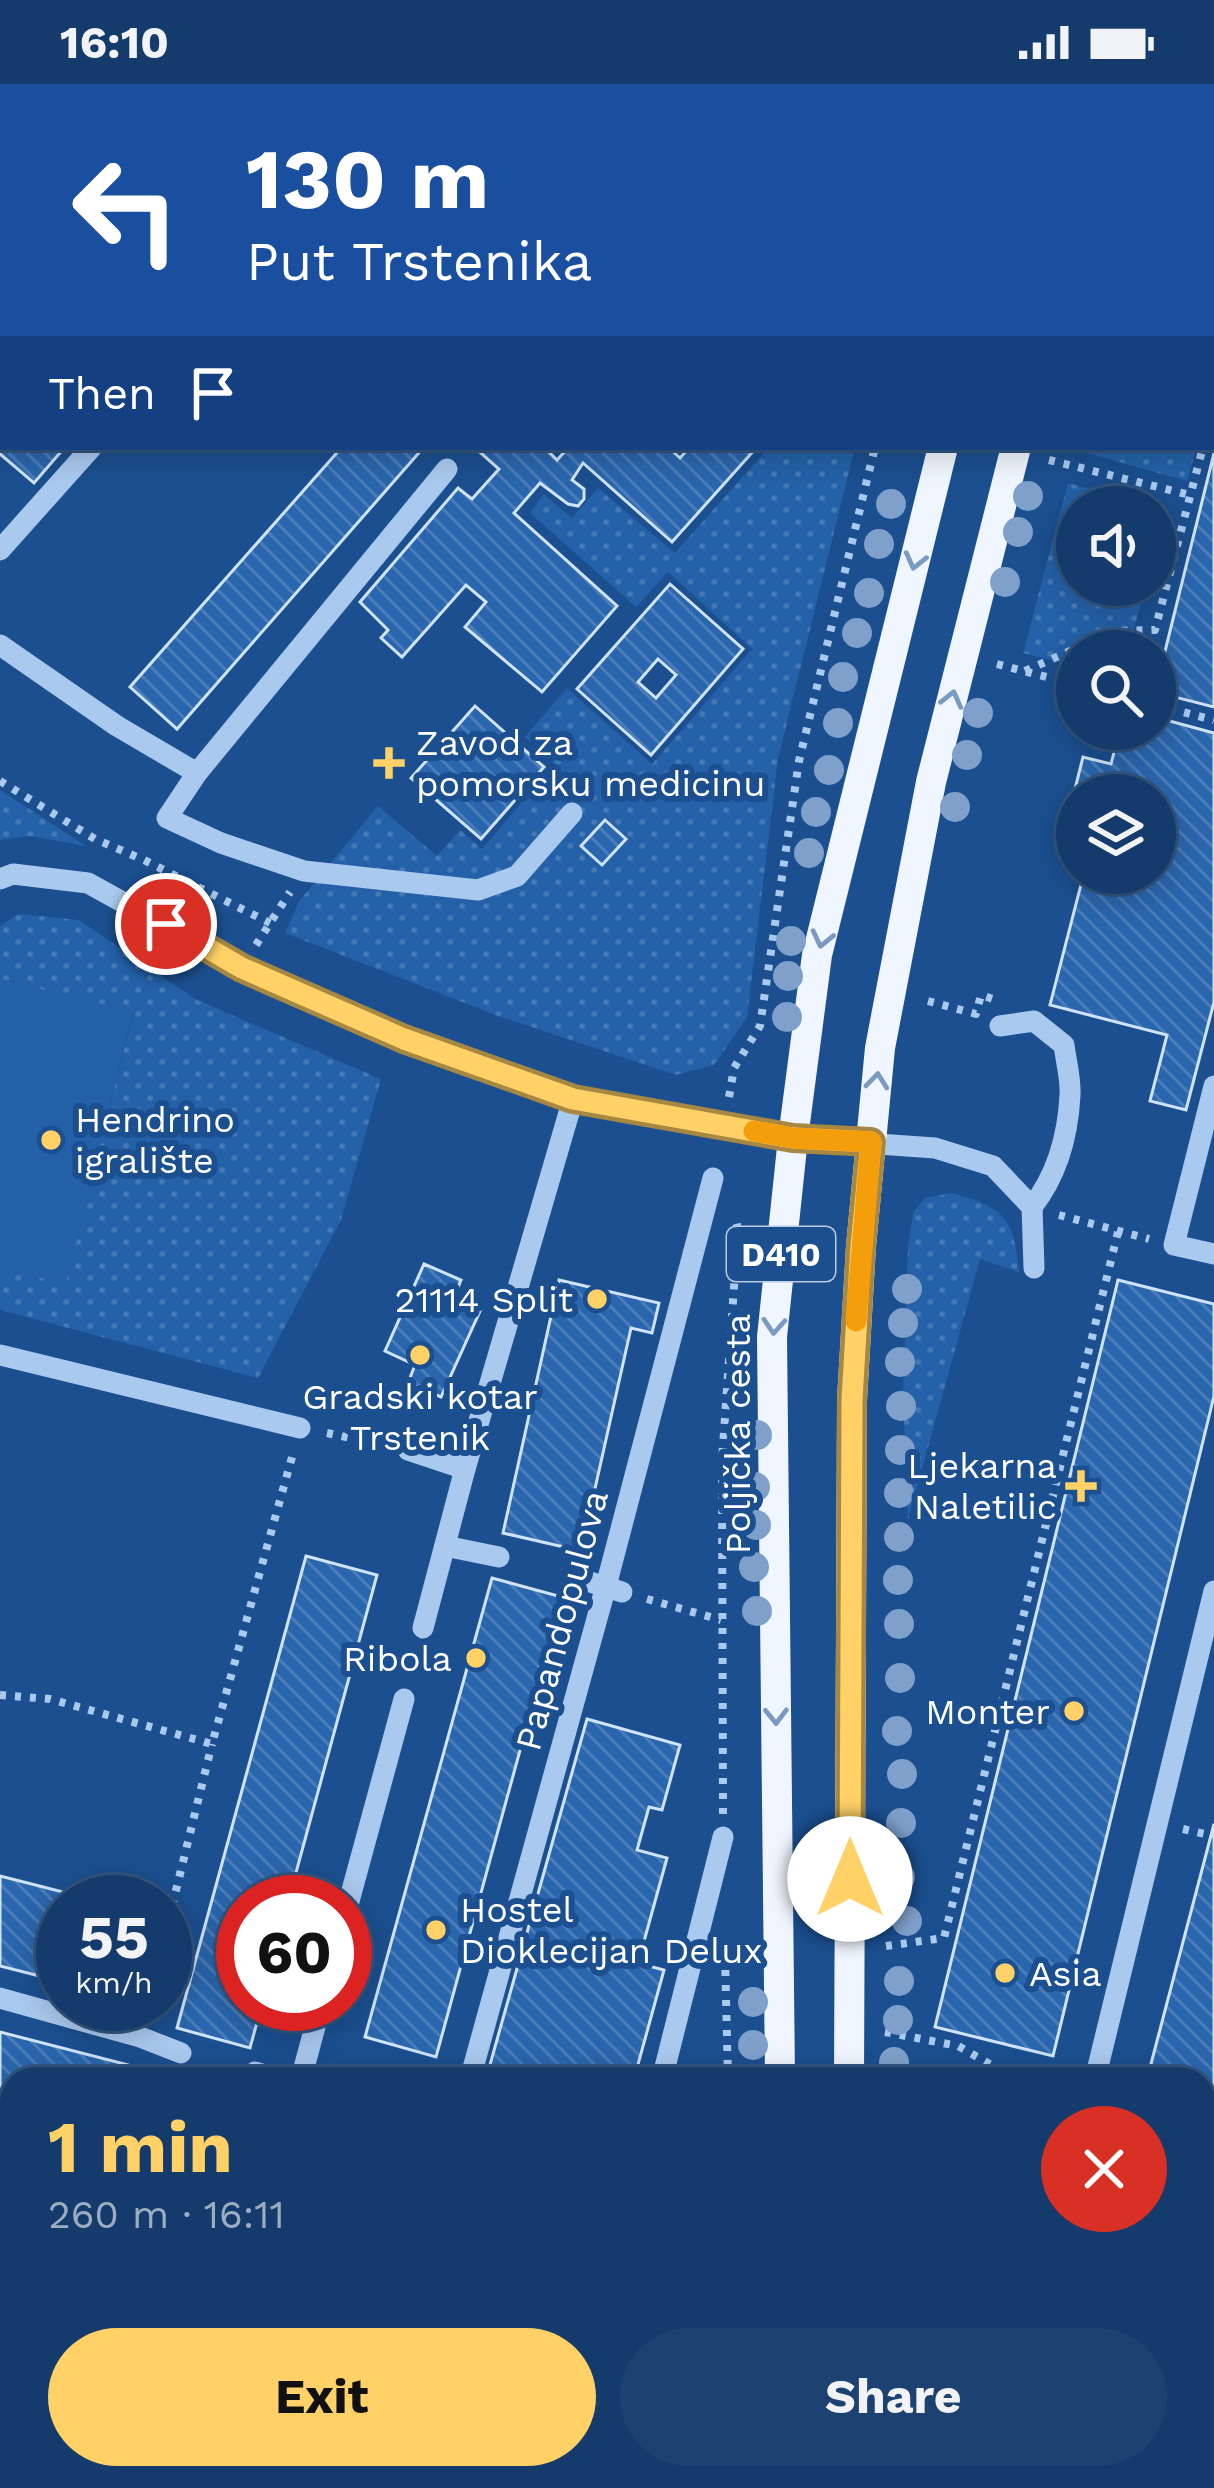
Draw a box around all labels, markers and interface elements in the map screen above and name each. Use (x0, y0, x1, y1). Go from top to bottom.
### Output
text: 16:10 (60, 16, 169, 69)
text: 130 m (246, 130, 489, 228)
icon: left (48, 132, 204, 288)
text: Put Trstenika (246, 230, 592, 293)
icon: arrive (180, 360, 246, 426)
text: Then (48, 367, 156, 420)
map controls (1056, 486, 1176, 894)
button: sound (1056, 486, 1176, 606)
one-way arrow (904, 550, 929, 570)
button: search (1056, 630, 1176, 750)
one-way arrow (938, 689, 963, 709)
place label: Zavod za pomorsku medicinu (416, 722, 765, 805)
marker: Zavod za pomorsku medicinu (373, 747, 405, 779)
button: layers (1056, 774, 1176, 894)
pin (115, 873, 217, 975)
icon: arrive (133, 891, 199, 957)
one-way arrow (810, 929, 835, 949)
one-way arrow (864, 1071, 889, 1090)
place label: Hendrino igralište (75, 1099, 235, 1182)
marker: Hendrino igralište (38, 1127, 64, 1153)
road number: D410 (727, 1227, 835, 1281)
place label: 21114 Split (394, 1279, 573, 1321)
marker: 21114 Split (584, 1286, 610, 1312)
street label: Poljička cesta (717, 1314, 759, 1554)
one-way arrow (762, 1317, 787, 1336)
marker: Gradski kotar Trstenik (407, 1342, 433, 1368)
place label: Gradski kotar Trstenik (302, 1376, 538, 1459)
place label: Ljekarna Naletilic (907, 1445, 1057, 1528)
marker: Ljekarna Naletilic (1068, 1473, 1094, 1499)
street label: Papandopulova (507, 1485, 617, 1755)
place label: Ribola (343, 1638, 452, 1680)
marker: Ribola (463, 1645, 489, 1671)
place label: Monter (925, 1691, 1050, 1733)
marker: Monter (1061, 1698, 1087, 1724)
one-way arrow (763, 1708, 789, 1726)
position arrow (787, 1816, 913, 1942)
speed limit sign: 60 (216, 1875, 372, 2031)
place label: Hostel Dioklecijan Delux (460, 1889, 763, 1972)
text: 55 (79, 1902, 149, 1973)
marker: Hostel Dioklecijan Delux (423, 1917, 449, 1943)
place label: Asia (1029, 1953, 1102, 1995)
marker: Asia (992, 1960, 1018, 1986)
text: km/h (75, 1965, 153, 2000)
text: 1 min (48, 2105, 233, 2189)
button: close (1041, 2106, 1167, 2232)
text: 260 m · 16:11 (48, 2192, 285, 2237)
button: Exit (48, 2328, 596, 2466)
button: Share (620, 2328, 1167, 2466)

